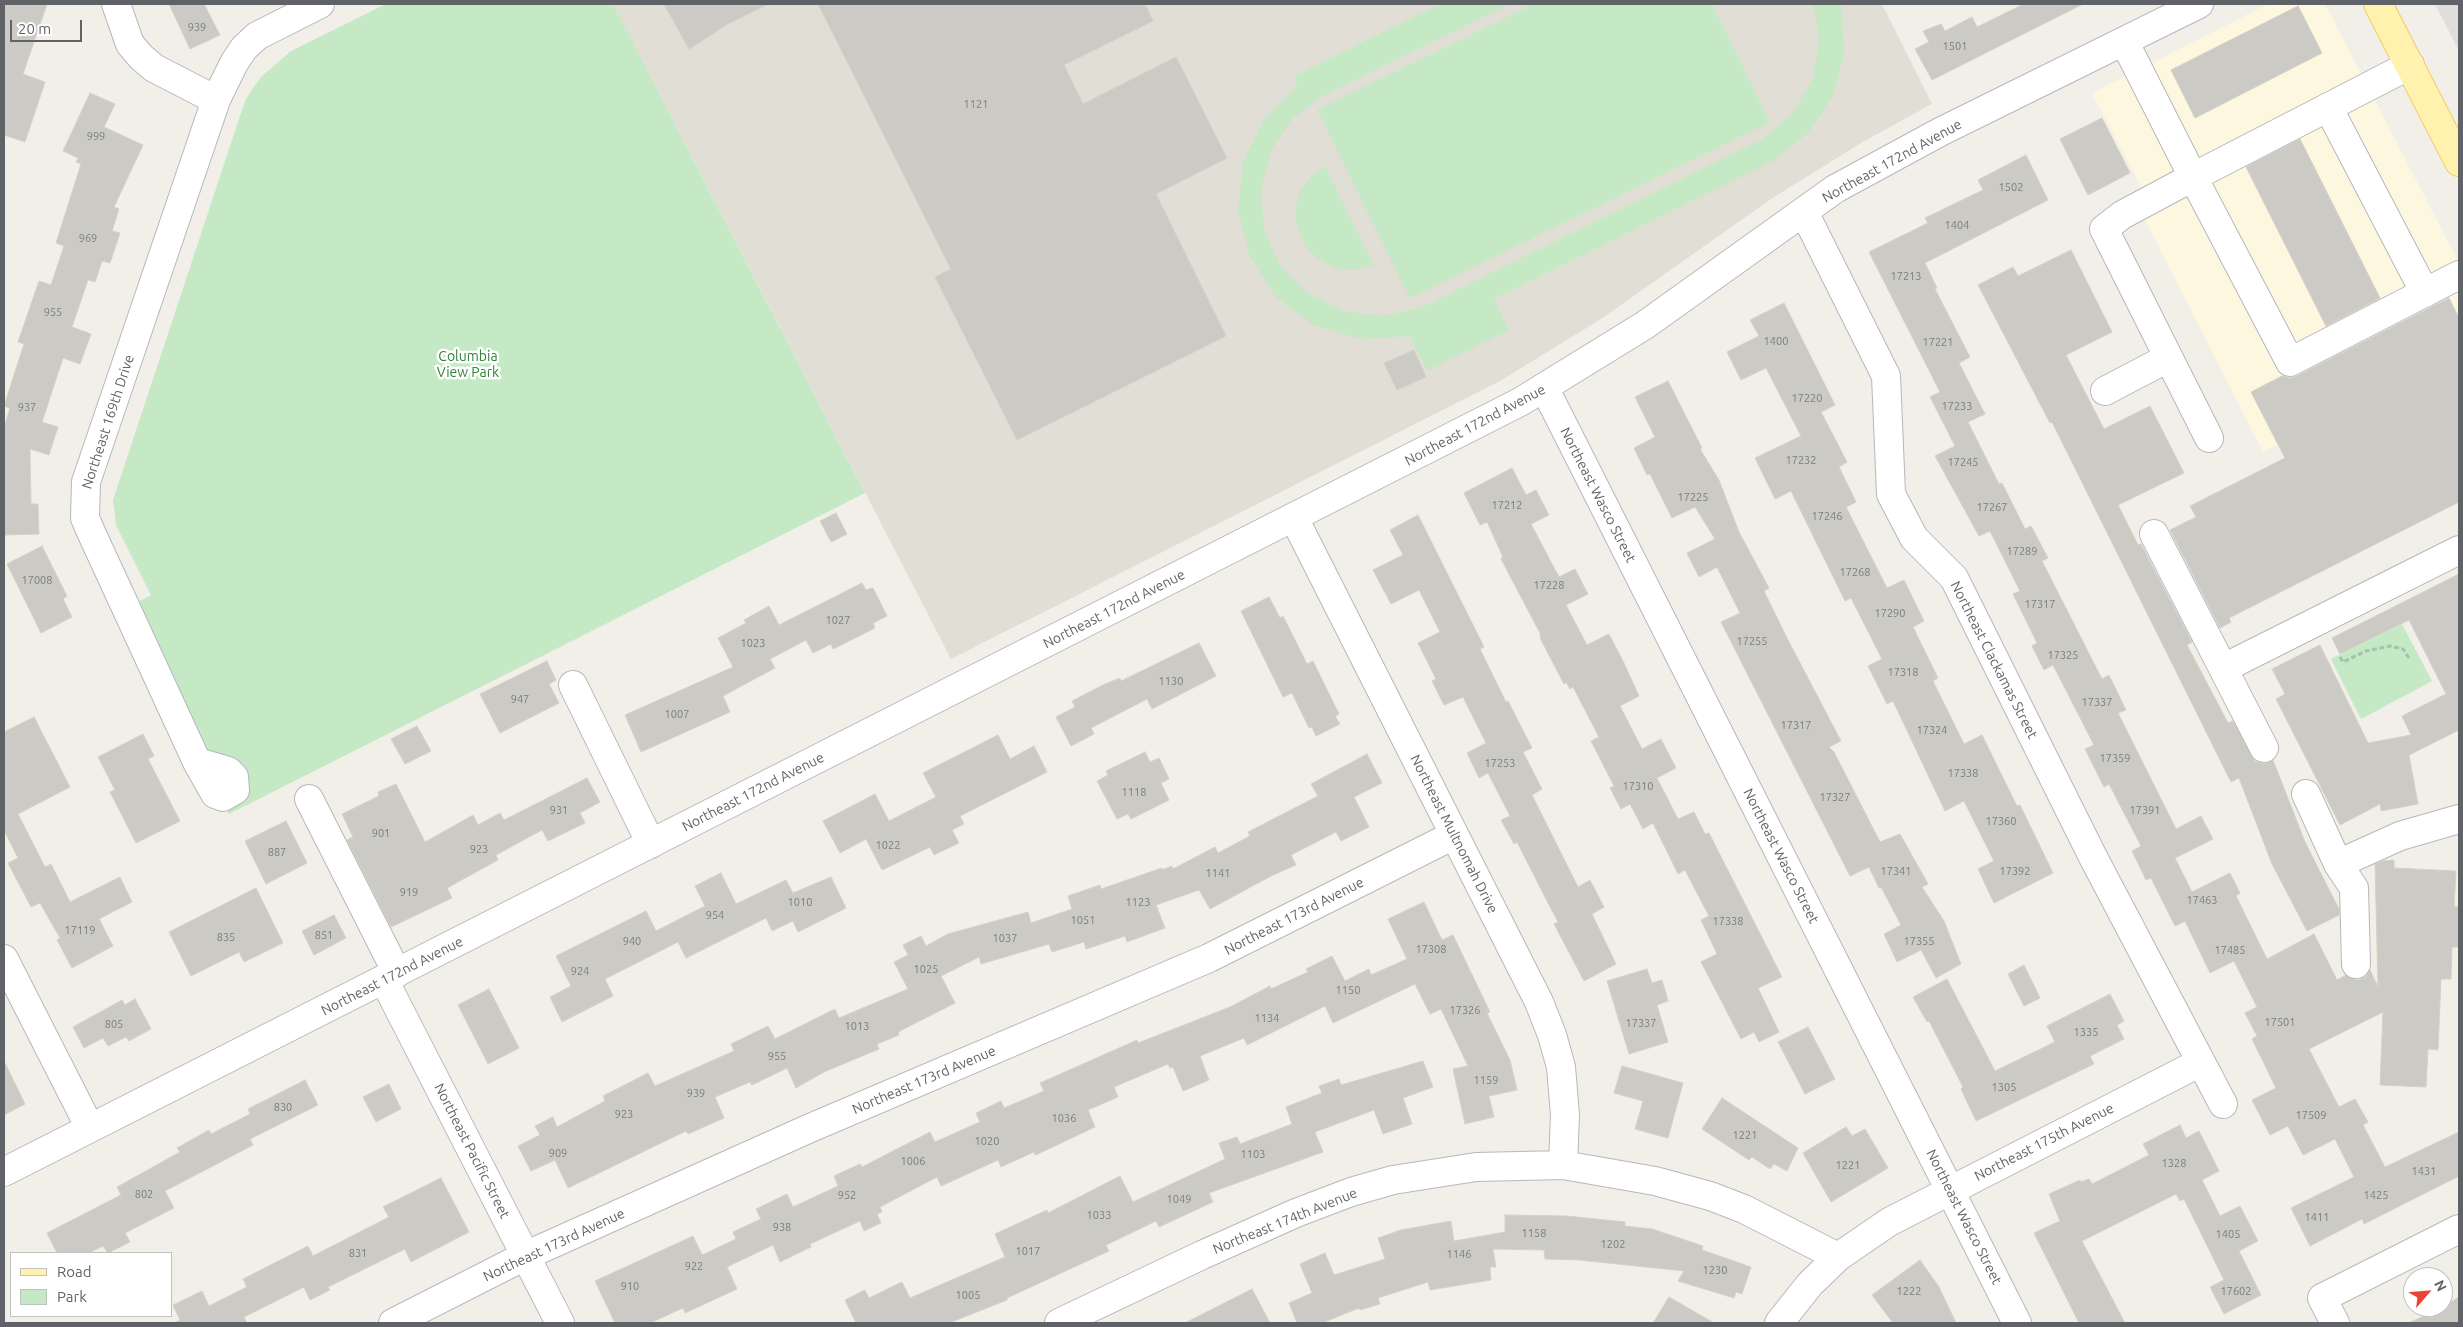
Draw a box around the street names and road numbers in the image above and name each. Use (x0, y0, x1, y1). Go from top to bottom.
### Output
street label: Northeast 172nd Avenue (1819, 116, 1965, 206)
street label: Northeast 169th Drive (78, 353, 138, 491)
street label: Northeast 172nd Avenue (1402, 381, 1548, 469)
street label: Northeast Wasco Street (1557, 425, 1639, 565)
street label: Northeast 172nd Avenue (1040, 566, 1188, 652)
street label: Northeast Clackamas Street (1947, 578, 2041, 742)
street label: Northeast 172nd Avenue (679, 749, 827, 835)
street label: Northeast Multnomah Drive (1407, 752, 1501, 916)
street label: Northeast Wasco Street (1740, 786, 1822, 926)
street label: Northeast 173rd Avenue (1221, 874, 1367, 958)
street label: Northeast 172nd Avenue (318, 933, 466, 1019)
street label: Northeast 173rd Avenue (850, 1042, 998, 1118)
street label: Northeast Pacific Street (431, 1081, 513, 1221)
street label: Northeast 175th Avenue (1971, 1100, 2117, 1184)
street label: Northeast Wasco Street (1923, 1147, 2005, 1287)
street label: Northeast 174th Avenue (1210, 1184, 1360, 1258)
street label: Northeast 173rd Avenue (481, 1205, 627, 1285)

